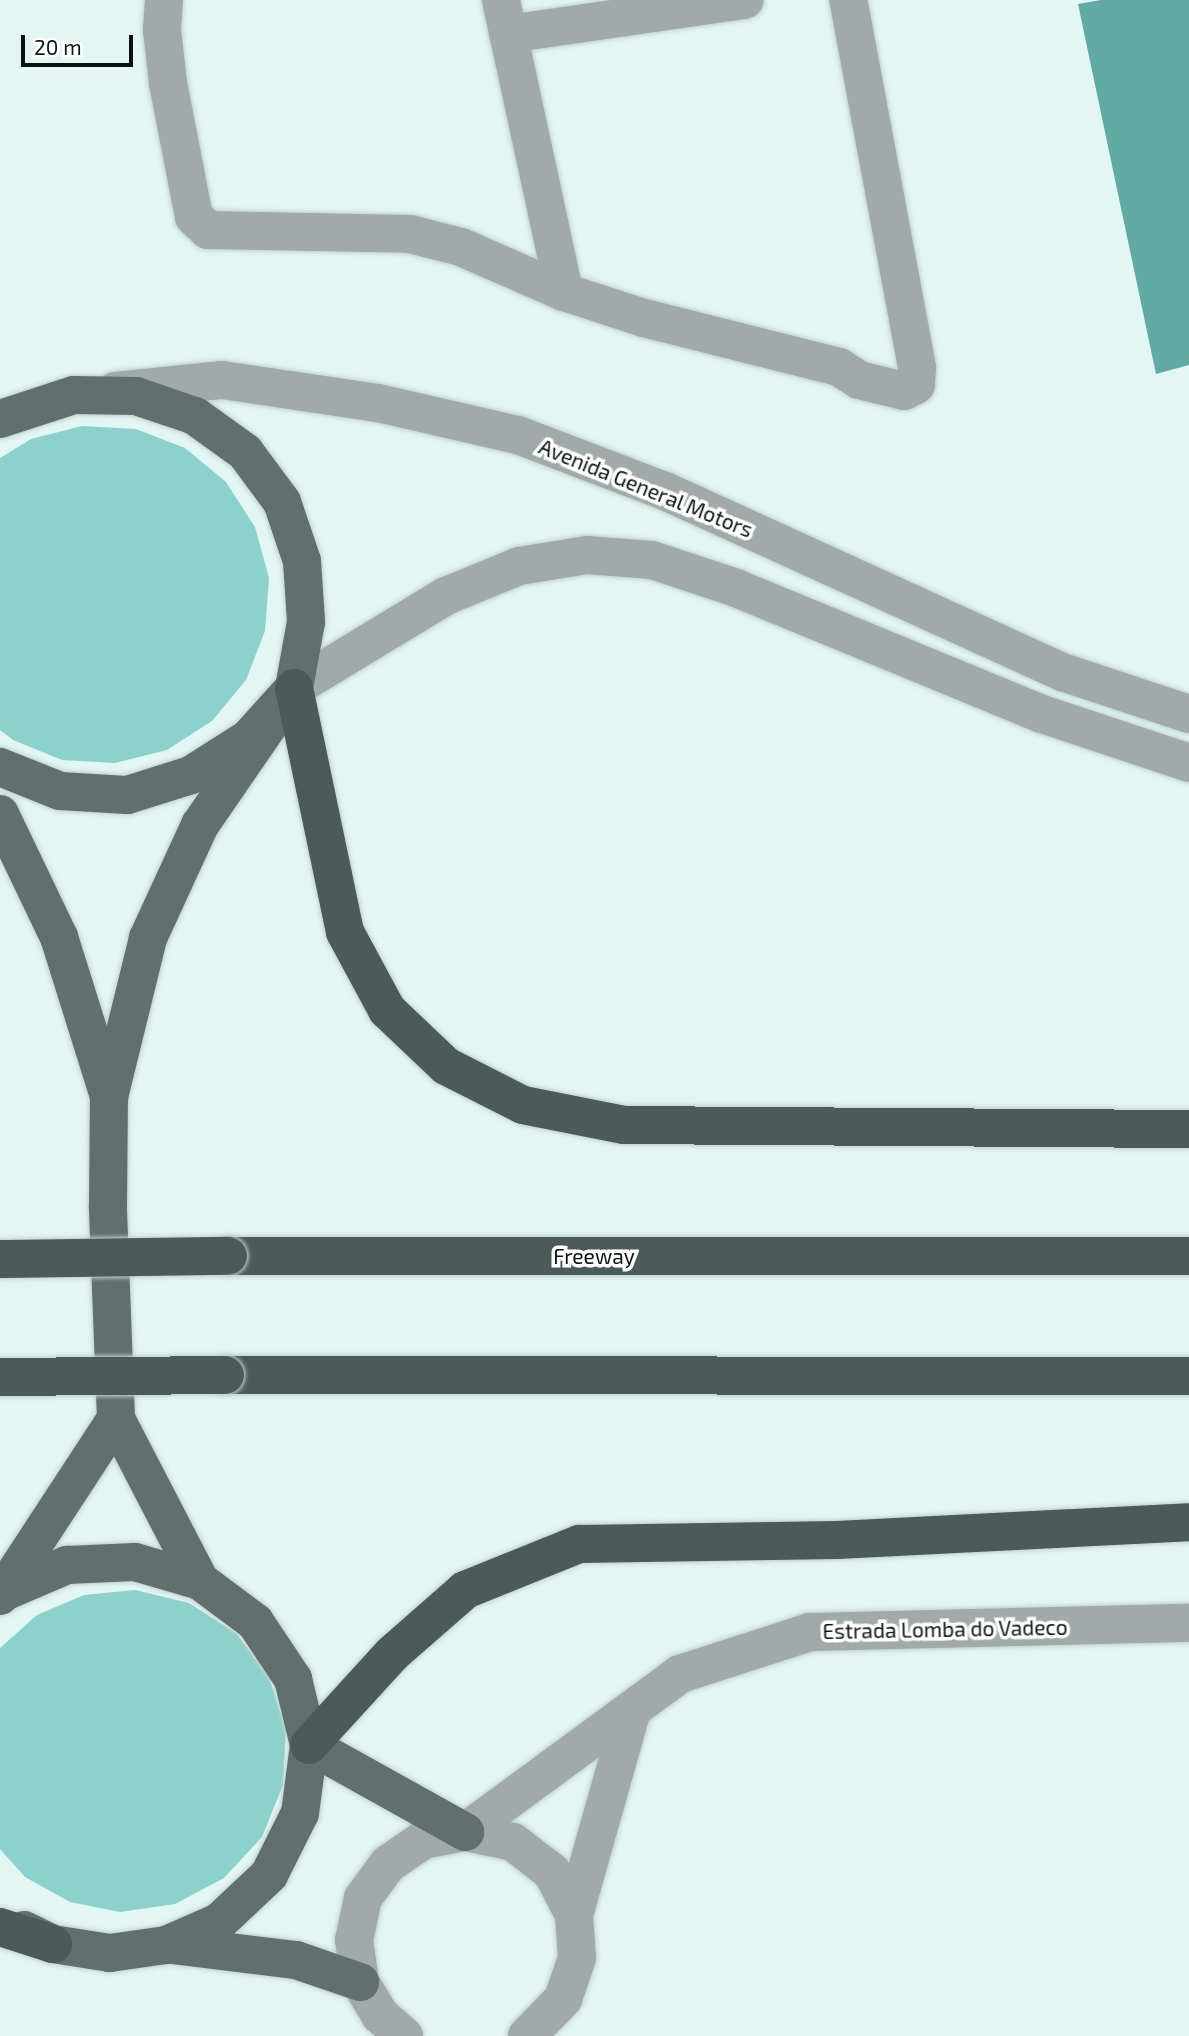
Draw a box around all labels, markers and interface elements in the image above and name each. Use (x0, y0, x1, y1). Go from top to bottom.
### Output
scale bar (24, 21, 136, 65)
text: 20 m (34, 34, 82, 59)
street label: Avenida General Motors (535, 433, 757, 543)
street label: Freeway (553, 1243, 635, 1269)
street label: Estrada Lomba do Vadeco (822, 1614, 1068, 1644)

